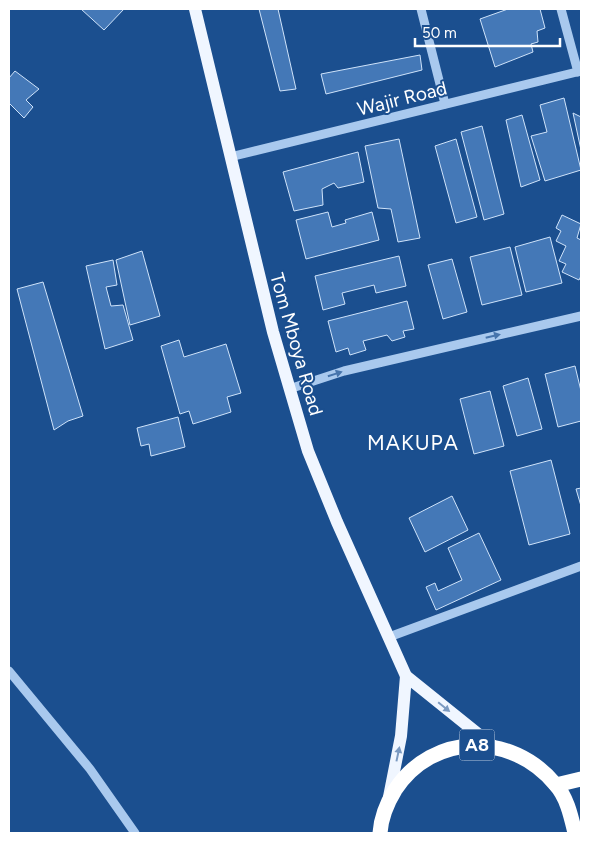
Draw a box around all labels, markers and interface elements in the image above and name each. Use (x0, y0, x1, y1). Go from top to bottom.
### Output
scale bar (415, 15, 560, 47)
text: 50 m (422, 24, 457, 42)
street label: Wajir Road (355, 76, 449, 121)
street label: Tom Mboya Road (265, 270, 328, 418)
one-way arrow (486, 332, 501, 340)
one-way arrow (328, 370, 343, 377)
district label: MAKUPA (367, 430, 459, 455)
one-way arrow (437, 702, 450, 713)
road number: A8 (460, 730, 494, 760)
one-way arrow (394, 746, 402, 762)

